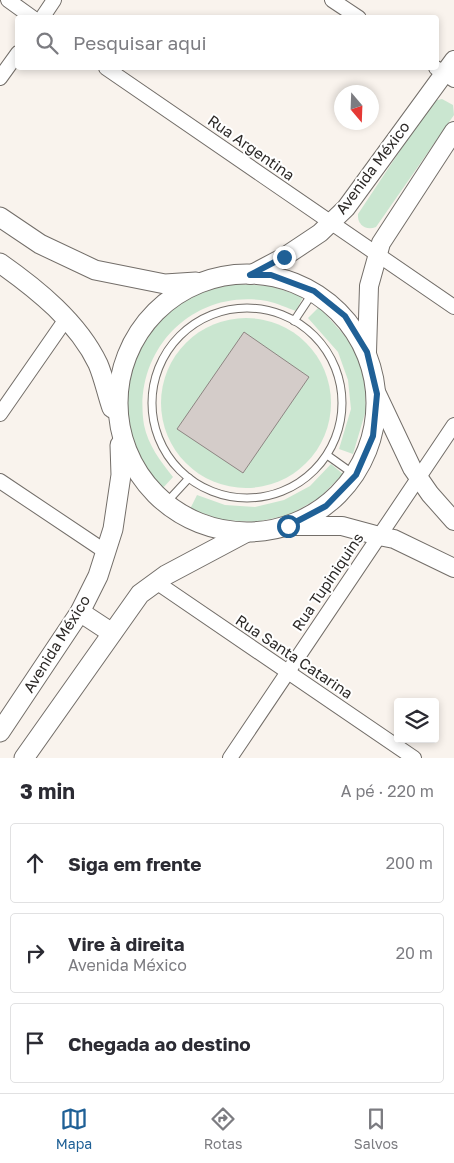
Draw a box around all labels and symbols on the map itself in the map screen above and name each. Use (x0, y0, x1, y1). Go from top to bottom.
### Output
north arrow (334, 85, 379, 130)
street label: Rua Argentina (205, 111, 298, 184)
street label: Avenida México (331, 117, 413, 217)
route end (273, 246, 296, 269)
route start (277, 515, 300, 538)
street label: Rua Tupiniquins (288, 529, 367, 634)
street label: Avenida México (19, 591, 93, 695)
street label: Rua Santa Catarina (233, 610, 356, 702)

